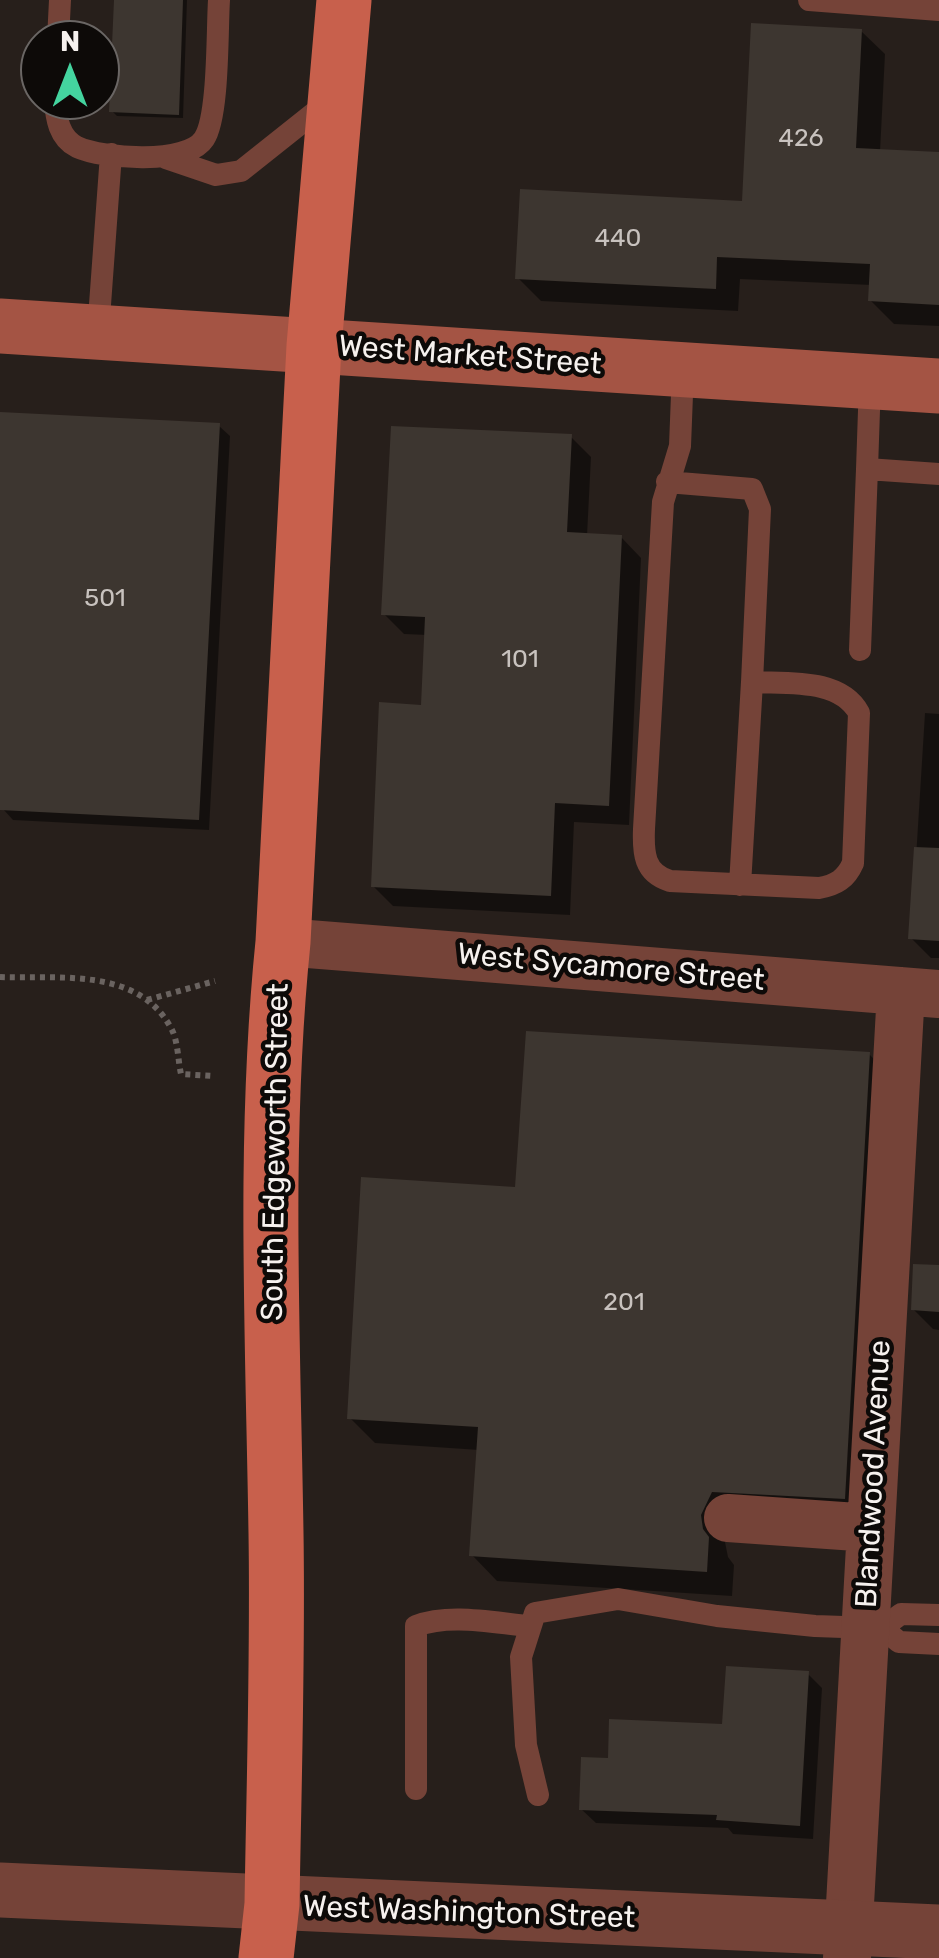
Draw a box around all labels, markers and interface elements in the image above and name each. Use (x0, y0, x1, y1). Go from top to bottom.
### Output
north arrow (20, 20, 120, 120)
text: N (60, 25, 80, 58)
house number: 426 (778, 124, 824, 154)
house number: 440 (595, 224, 641, 254)
street label: West Market Street (337, 329, 603, 383)
house number: 501 (84, 584, 126, 614)
house number: 101 (501, 645, 539, 675)
street label: West Sycamore Street (456, 937, 766, 999)
street label: South Edgeworth Street (255, 983, 297, 1321)
house number: 201 (603, 1288, 645, 1318)
street label: Blandwood Avenue (849, 1339, 899, 1609)
street label: West Washington Street (302, 1889, 636, 1937)

